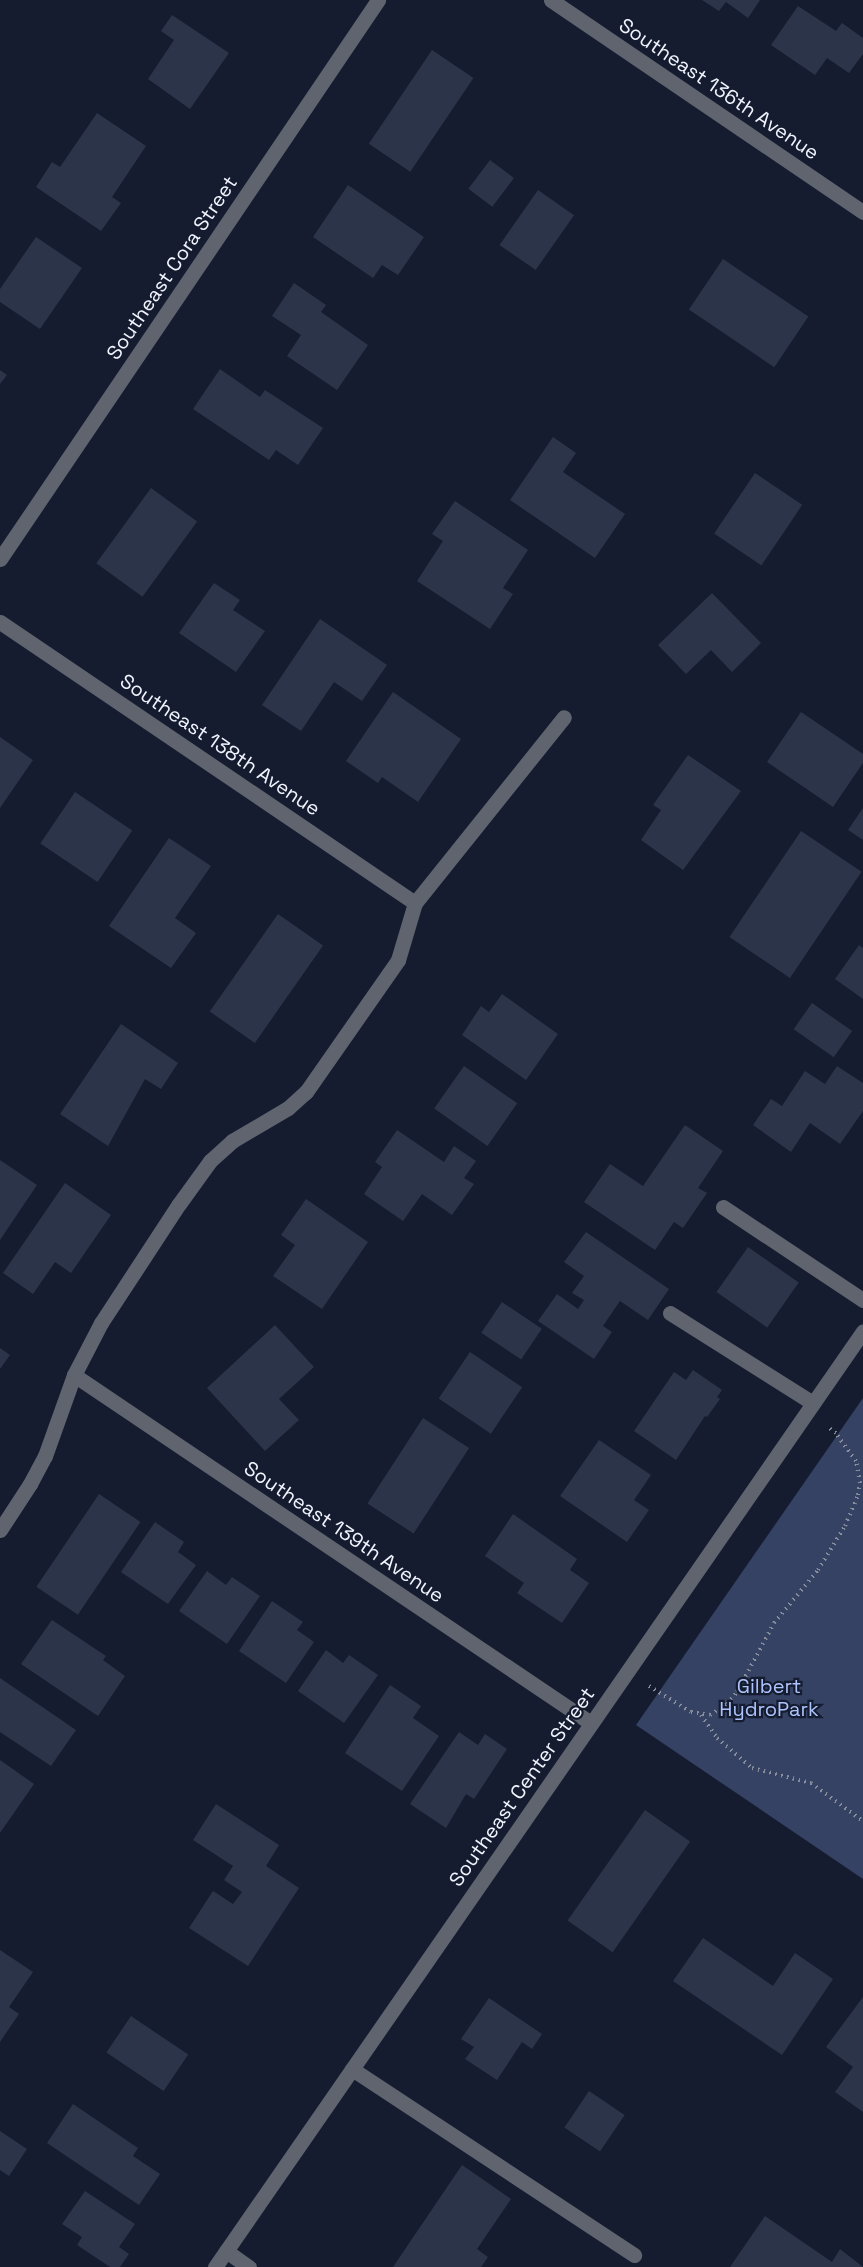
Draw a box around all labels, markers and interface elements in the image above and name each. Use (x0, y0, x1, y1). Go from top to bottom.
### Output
street label: Southeast 136th Avenue (614, 13, 824, 165)
street label: Southeast Cora Street (102, 172, 242, 364)
street label: Southeast 138th Avenue (115, 669, 325, 821)
street label: Southeast 139th Avenue (239, 1456, 449, 1608)
park label: Gilbert HydroPark (719, 1674, 819, 1721)
street label: Southeast Center Street (444, 1683, 600, 1891)

